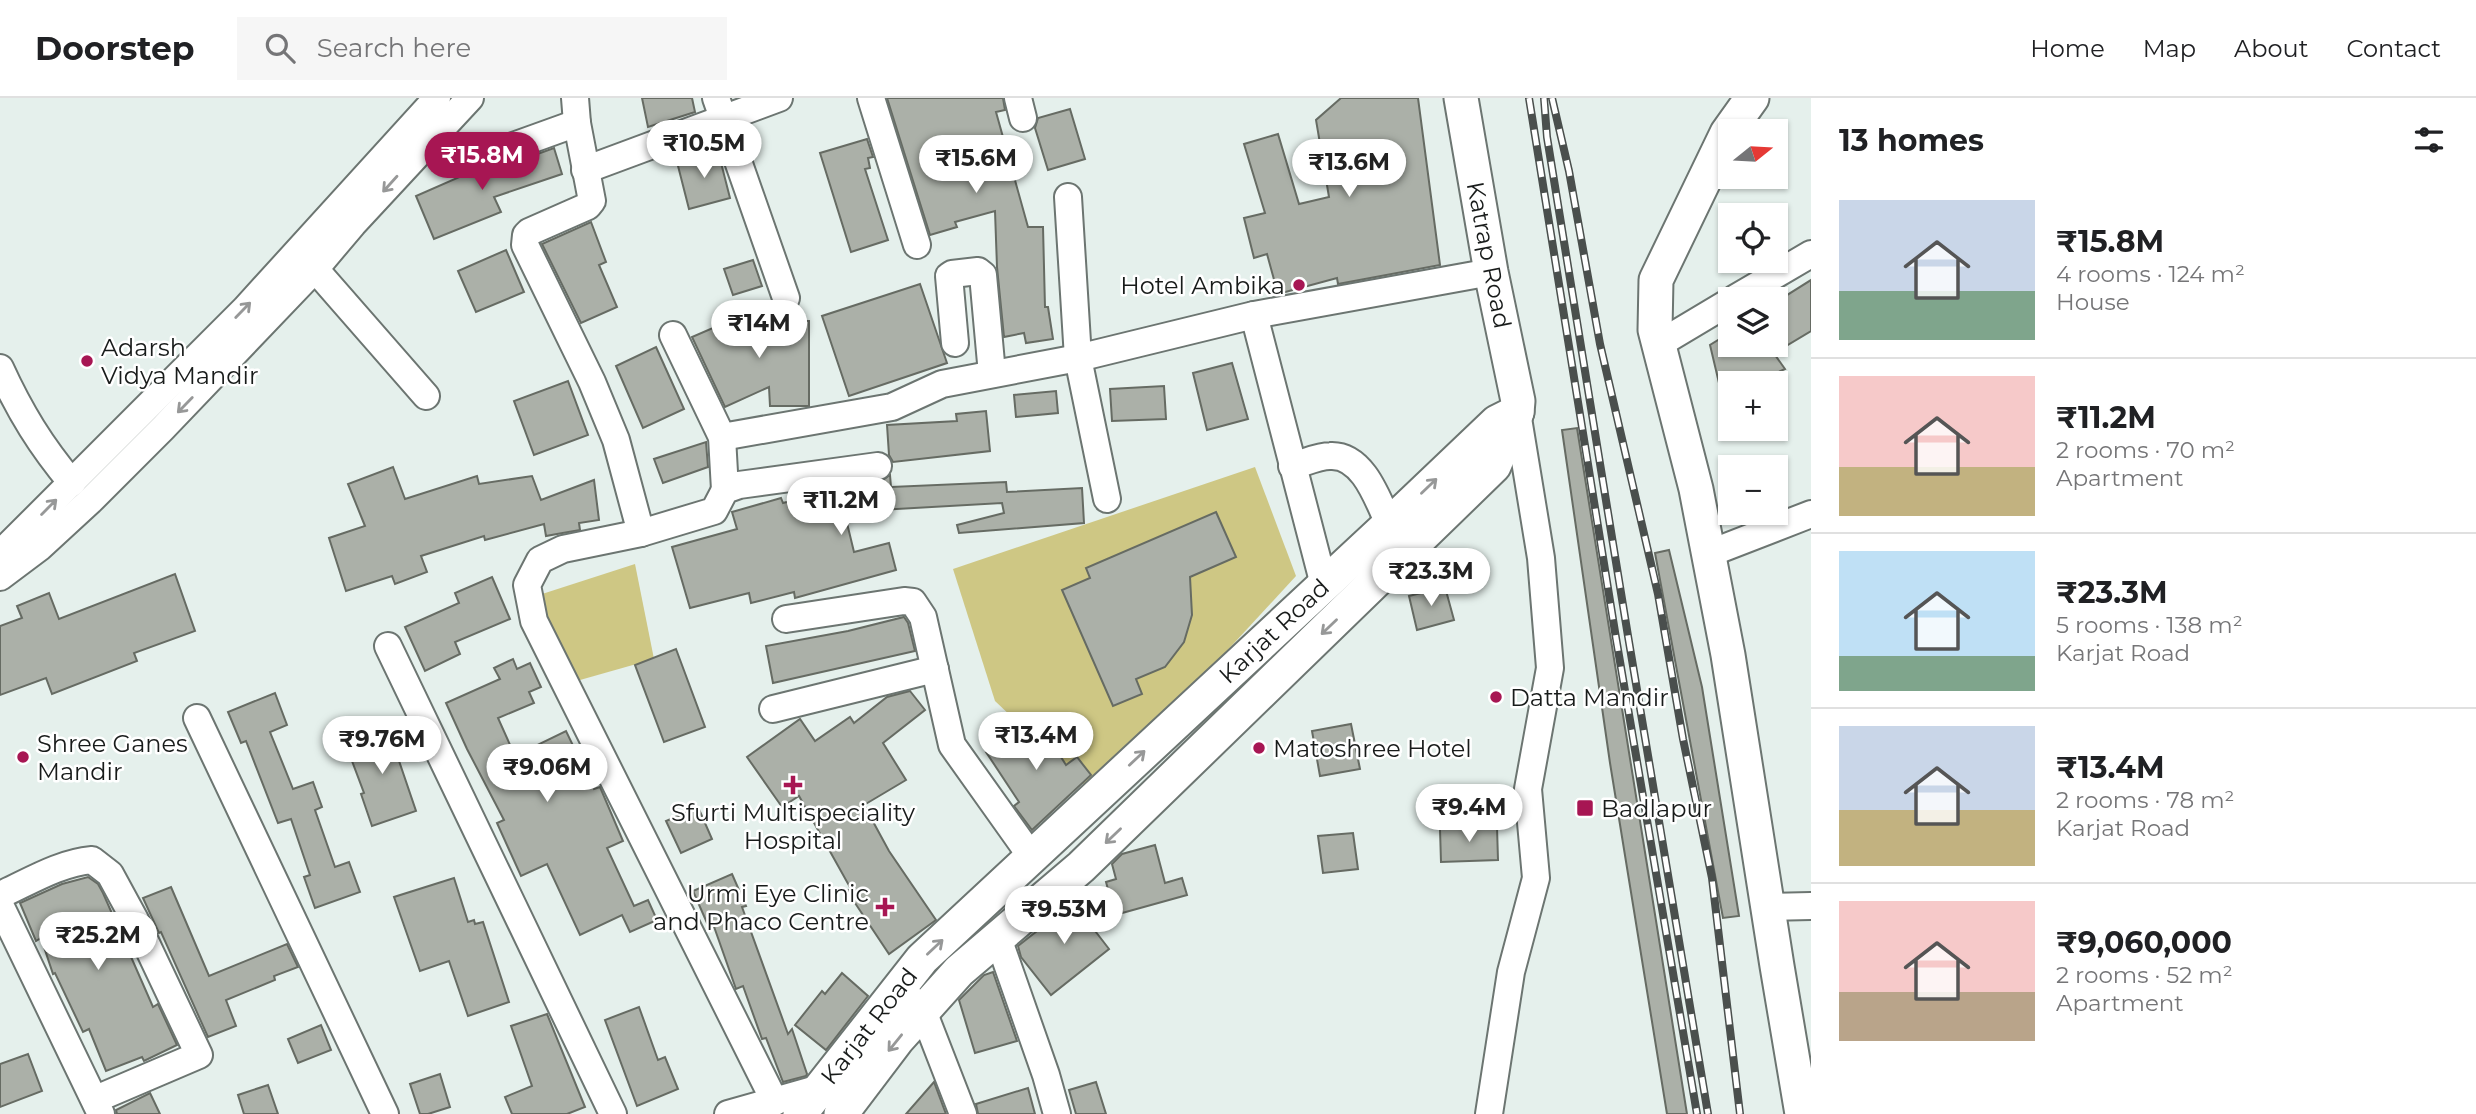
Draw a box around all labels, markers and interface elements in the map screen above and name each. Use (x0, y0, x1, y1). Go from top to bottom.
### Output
search box (237, 17, 727, 80)
text: Doorstep (35, 28, 195, 68)
icon: search (261, 29, 299, 67)
text: Search here (317, 32, 471, 64)
text: Home (2030, 34, 2105, 63)
text: Map (2143, 34, 2196, 63)
text: About (2234, 34, 2308, 63)
text: Contact (2346, 34, 2441, 63)
north arrow (1718, 119, 1788, 189)
map controls (1718, 119, 1788, 525)
pin: ₹10.5M (647, 120, 761, 180)
icon: filters (2410, 121, 2448, 159)
text: 13 homes (1839, 122, 1984, 159)
text: ₹10.5M (663, 129, 745, 157)
pin: ₹15.8M (425, 132, 539, 192)
pin: ₹15.6M (919, 136, 1033, 195)
pin: ₹13.6M (1292, 140, 1406, 199)
text: ₹15.8M (441, 141, 523, 169)
text: ₹15.6M (935, 144, 1017, 172)
text: ₹13.6M (1308, 148, 1390, 176)
one-way arrow (382, 175, 399, 192)
street label: Katrap Road (1461, 179, 1517, 331)
button: locate (1718, 203, 1788, 273)
text: ₹15.8M (2056, 223, 2164, 260)
icon: home (1895, 228, 1979, 312)
text: 4 rooms · 124 m² (2056, 260, 2245, 288)
place label: Hotel Ambika (1120, 271, 1285, 300)
marker: Hotel Ambika (1291, 277, 1307, 293)
button: layers (1718, 287, 1788, 357)
text: House (2056, 288, 2130, 316)
pin: ₹14M (718, 300, 800, 360)
one-way arrow (235, 302, 252, 319)
text: ₹14M (727, 309, 791, 337)
place label: Adarsh Vidya Mandir (101, 333, 259, 390)
marker: Adarsh Vidya Mandir (79, 353, 95, 369)
button: + (1718, 371, 1788, 441)
one-way arrow (177, 396, 194, 413)
text: ₹11.2M (2056, 399, 2156, 436)
icon: home (1895, 404, 1979, 488)
text: 2 rooms · 70 m² (2056, 436, 2235, 464)
button: − (1718, 455, 1788, 525)
text: Apartment (2056, 464, 2184, 492)
pin: ₹11.2M (784, 478, 898, 537)
one-way arrow (1420, 478, 1437, 495)
text: ₹11.2M (803, 486, 879, 514)
one-way arrow (40, 498, 57, 515)
pin: ₹23.3M (1374, 548, 1488, 608)
text: ₹23.3M (1388, 557, 1474, 585)
street label: Karjat Road (1213, 573, 1335, 689)
text: ₹23.3M (2056, 574, 2168, 611)
icon: home (1895, 579, 1979, 663)
text: 5 rooms · 138 m² (2056, 611, 2243, 639)
one-way arrow (1321, 618, 1338, 635)
text: Karjat Road (2056, 639, 2190, 667)
place label: Datta Mandir (1510, 683, 1669, 712)
marker: Datta Mandir (1488, 689, 1504, 705)
pin: ₹13.4M (979, 712, 1093, 772)
pin: ₹9.76M (325, 716, 439, 776)
text: ₹13.4M (994, 721, 1078, 749)
text: ₹9.76M (338, 725, 426, 753)
place label: Shree Ganes Mandir (37, 729, 188, 786)
place label: Matoshree Hotel (1273, 734, 1472, 763)
marker: Matoshree Hotel (1251, 740, 1267, 756)
pin: ₹9.06M (490, 744, 604, 804)
marker: Shree Ganes Mandir (15, 749, 31, 765)
text: ₹13.4M (2056, 749, 2165, 786)
one-way arrow (1128, 750, 1146, 766)
text: ₹9.06M (503, 753, 591, 781)
icon: home (1895, 754, 1979, 838)
marker: Sfurti Multispeciality Hospital (783, 775, 803, 795)
pin: ₹9.4M (1420, 784, 1518, 844)
text: 2 rooms · 78 m² (2056, 786, 2234, 814)
text: ₹9.4M (1432, 793, 1506, 821)
place label: Badlapur (1601, 794, 1712, 823)
place label: Sfurti Multispeciality Hospital (671, 798, 915, 855)
marker: Badlapur (1575, 798, 1595, 818)
text: Karjat Road (2056, 814, 2190, 842)
one-way arrow (1105, 828, 1122, 845)
place label: Urmi Eye Clinic and Phaco Centre (653, 879, 869, 936)
pin: ₹9.53M (1007, 886, 1121, 946)
text: ₹9.53M (1021, 895, 1107, 923)
marker: Urmi Eye Clinic and Phaco Centre (875, 897, 895, 917)
pin: ₹25.2M (41, 912, 155, 972)
text: ₹25.2M (55, 921, 141, 949)
text: ₹9,060,000 (2056, 924, 2232, 961)
icon: home (1895, 929, 1979, 1013)
one-way arrow (926, 938, 943, 955)
text: 2 rooms · 52 m² (2056, 961, 2233, 989)
street label: Karjat Road (814, 962, 924, 1090)
text: Apartment (2056, 989, 2184, 1017)
one-way arrow (888, 1034, 903, 1052)

